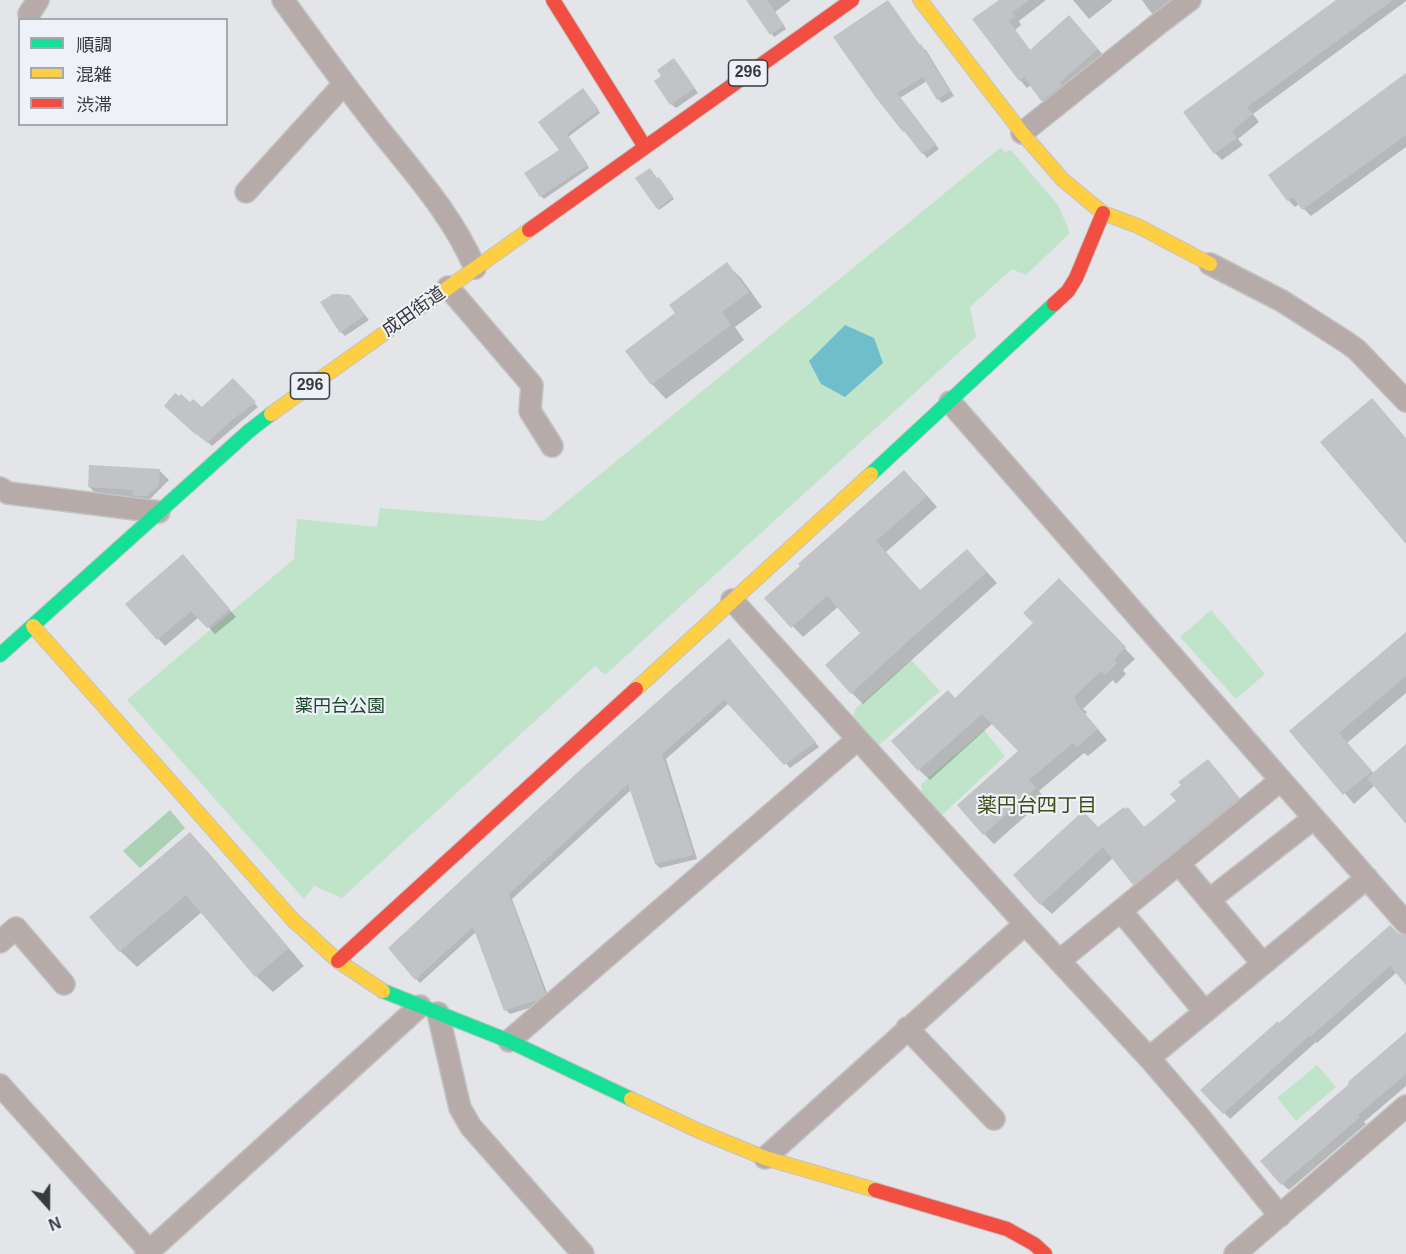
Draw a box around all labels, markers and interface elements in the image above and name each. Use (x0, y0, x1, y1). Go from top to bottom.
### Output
legend (18, 18, 228, 126)
text: 順調 (76, 35, 112, 55)
road number: 296 (728, 60, 768, 86)
text: 混雑 (76, 65, 112, 85)
text: 渋滞 (76, 95, 112, 115)
street label: 成田街道 (378, 283, 450, 341)
road number: 296 (290, 373, 330, 399)
park label: 薬円台公園 (295, 696, 385, 718)
district label: 薬円台四丁目 (977, 794, 1097, 818)
north arrow (18, 1176, 78, 1236)
text: N (46, 1213, 63, 1233)

